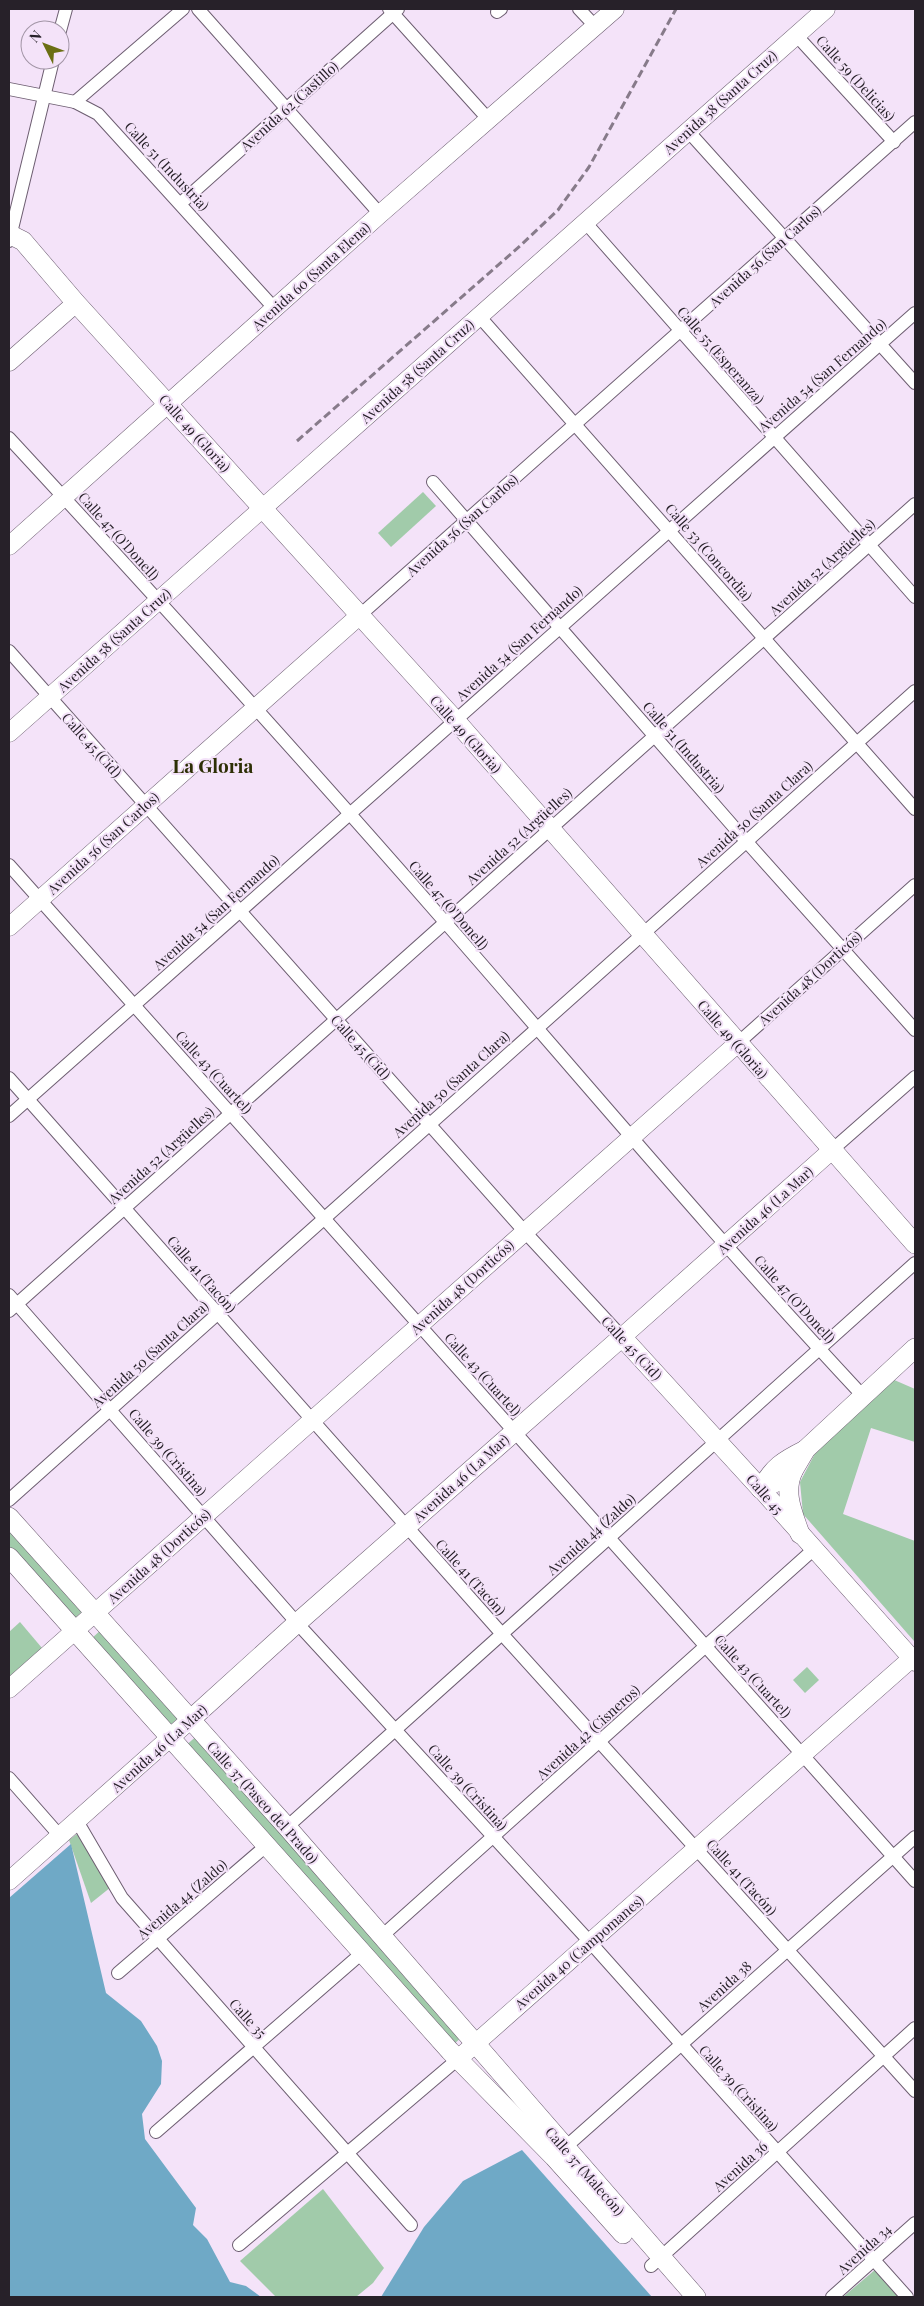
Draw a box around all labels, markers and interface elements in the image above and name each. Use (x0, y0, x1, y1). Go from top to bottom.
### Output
north arrow (20, 20, 70, 70)
text: N (25, 26, 45, 46)
street label: Calle 59 (Delicias) (812, 31, 900, 125)
street label: Avenida 58 (Santa Cruz) (658, 46, 781, 159)
street label: Avenida 62 (Castillo) (235, 57, 342, 156)
street label: Calle 51 (Industria) (121, 117, 213, 215)
street label: Avenida 56 (San Carlos) (704, 201, 825, 312)
street label: Avenida 60 (Santa Elena) (247, 218, 374, 335)
street label: Calle 55 (Esperanza) (673, 302, 769, 408)
street label: Avenida 54 (San Fernando) (753, 314, 890, 437)
street label: Avenida 58 (Santa Cruz) (355, 315, 478, 428)
street label: Calle 49 (Gloria) (155, 390, 235, 476)
street label: Avenida 56 (San Carlos) (401, 470, 522, 581)
street label: Calle 47 (O'Donell) (74, 488, 164, 584)
street label: Calle 53 (Concordia) (661, 499, 757, 605)
street label: Avenida 52 (Argüelles) (764, 514, 879, 620)
street label: Avenida 54 (San Fernando) (451, 581, 586, 706)
street label: Avenida 58 (Santa Cruz) (52, 584, 175, 697)
street label: Calle 49 (Gloria) (426, 691, 506, 777)
street label: Calle 51 (Industria) (639, 697, 729, 797)
street label: Calle 45 (Cid) (58, 708, 126, 782)
district label: La Gloria (173, 752, 254, 778)
street label: Avenida 50 (Santa Clara) (691, 756, 816, 872)
street label: Avenida 52 (Argüelles) (461, 783, 576, 889)
street label: Avenida 56 (San Carlos) (42, 788, 163, 899)
street label: Avenida 54 (San Fernando) (148, 850, 283, 975)
street label: Calle 47 (O'Donell) (405, 856, 493, 954)
street label: Avenida 48 (Dorticós) (753, 926, 866, 1030)
street label: Calle 49 (Gloria) (694, 996, 772, 1082)
street label: Calle 45 (Cid) (327, 1010, 395, 1084)
street label: Calle 43 (Cuartel) (171, 1026, 257, 1118)
street label: Avenida 50 (Santa Clara) (388, 1026, 513, 1142)
street label: Avenida 52 (Argüelles) (103, 1102, 218, 1208)
street label: Avenida 46 (La Mar) (712, 1162, 817, 1259)
street label: Calle 41 (Tacón) (163, 1231, 241, 1317)
street label: Avenida 48 (Dorticós) (405, 1235, 518, 1339)
street label: Calle 47 (O'Donell) (750, 1251, 840, 1347)
street label: Avenida 50 (Santa Clara) (87, 1296, 212, 1412)
street label: Calle 45 (Cid) (597, 1312, 667, 1384)
street label: Calle 43 (Cuartel) (440, 1328, 526, 1420)
street label: Calle 39 (Cristina) (125, 1404, 211, 1500)
street label: Avenida 46 (La Mar) (408, 1430, 513, 1527)
street label: Calle 45 (742, 1470, 788, 1518)
street label: Avenida 44 (Zaldo) (542, 1489, 639, 1580)
street label: Avenida 48 (Dorticós) (102, 1504, 215, 1608)
street label: Calle 41 (Tacón) (432, 1535, 510, 1619)
street label: Calle 43 (Cuartel) (710, 1630, 796, 1722)
street label: Avenida 42 (Cisneros) (531, 1680, 644, 1784)
street label: Avenida 46 (La Mar) (106, 1700, 211, 1797)
street label: Calle 37 (Paseo del Prado) (203, 1737, 323, 1867)
street label: Calle 39 (Cristina) (424, 1740, 512, 1834)
street label: Calle 41 (Tacón) (703, 1835, 781, 1919)
street label: Avenida 44 (Zaldo) (132, 1855, 231, 1944)
street label: Avenida 40 (Campomanes) (510, 1891, 648, 2014)
street label: Avenida 38 (692, 1956, 755, 2016)
street label: Calle 35 (225, 1994, 271, 2042)
street label: Calle 39 (Cristina) (695, 2041, 783, 2135)
street label: Calle 37 (Malecón) (541, 2123, 629, 2219)
street label: Avenida 36 (708, 2137, 771, 2196)
street label: Avenida 34 (832, 2220, 895, 2279)

